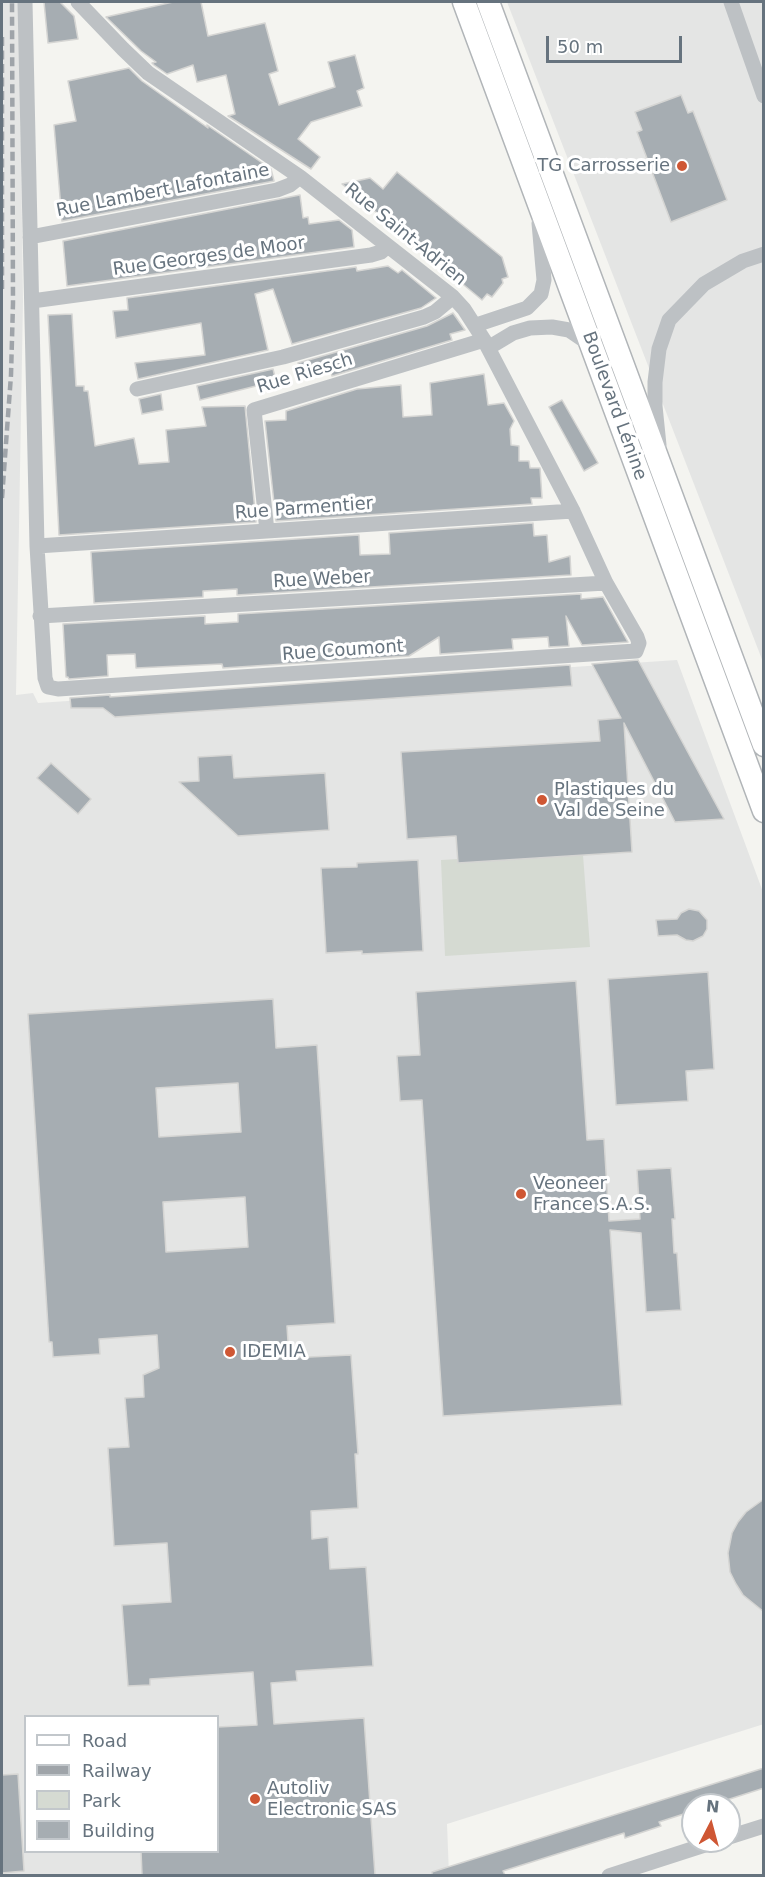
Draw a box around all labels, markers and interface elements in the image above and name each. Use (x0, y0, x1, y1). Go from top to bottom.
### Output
scale bar (549, 24, 686, 62)
text: 50 m (557, 36, 603, 57)
place label: TG Carrosserie (537, 155, 670, 177)
marker: TG Carrosserie (675, 159, 689, 173)
street label: Rue Lambert Lafontaine (55, 160, 271, 222)
street label: Rue Saint-Adrien (340, 179, 470, 291)
street label: Rue Georges de Moor (112, 233, 306, 281)
street label: Boulevard Lénine (577, 329, 651, 483)
street label: Rue Riesch (254, 349, 356, 399)
street label: Rue Parmentier (234, 493, 374, 525)
street label: Rue Weber (273, 567, 371, 593)
street label: Rue Coumont (281, 636, 405, 666)
place label: Plastiques du Val de Seine (554, 779, 674, 822)
marker: Plastiques du Val de Seine (535, 793, 549, 807)
place label: Veoneer France S.A.S. (533, 1173, 651, 1216)
marker: Veoneer France S.A.S. (514, 1187, 528, 1201)
place label: IDEMIA (242, 1341, 306, 1363)
marker: IDEMIA (223, 1345, 237, 1359)
legend (24, 1715, 219, 1853)
text: Road (82, 1730, 127, 1751)
text: Railway (82, 1760, 152, 1781)
place label: Autoliv Electronic SAS (267, 1778, 397, 1820)
text: Park (82, 1790, 121, 1811)
marker: Autoliv Electronic SAS (248, 1792, 262, 1806)
north arrow (681, 1793, 741, 1853)
text: N (705, 1796, 720, 1817)
text: Building (82, 1820, 155, 1841)

